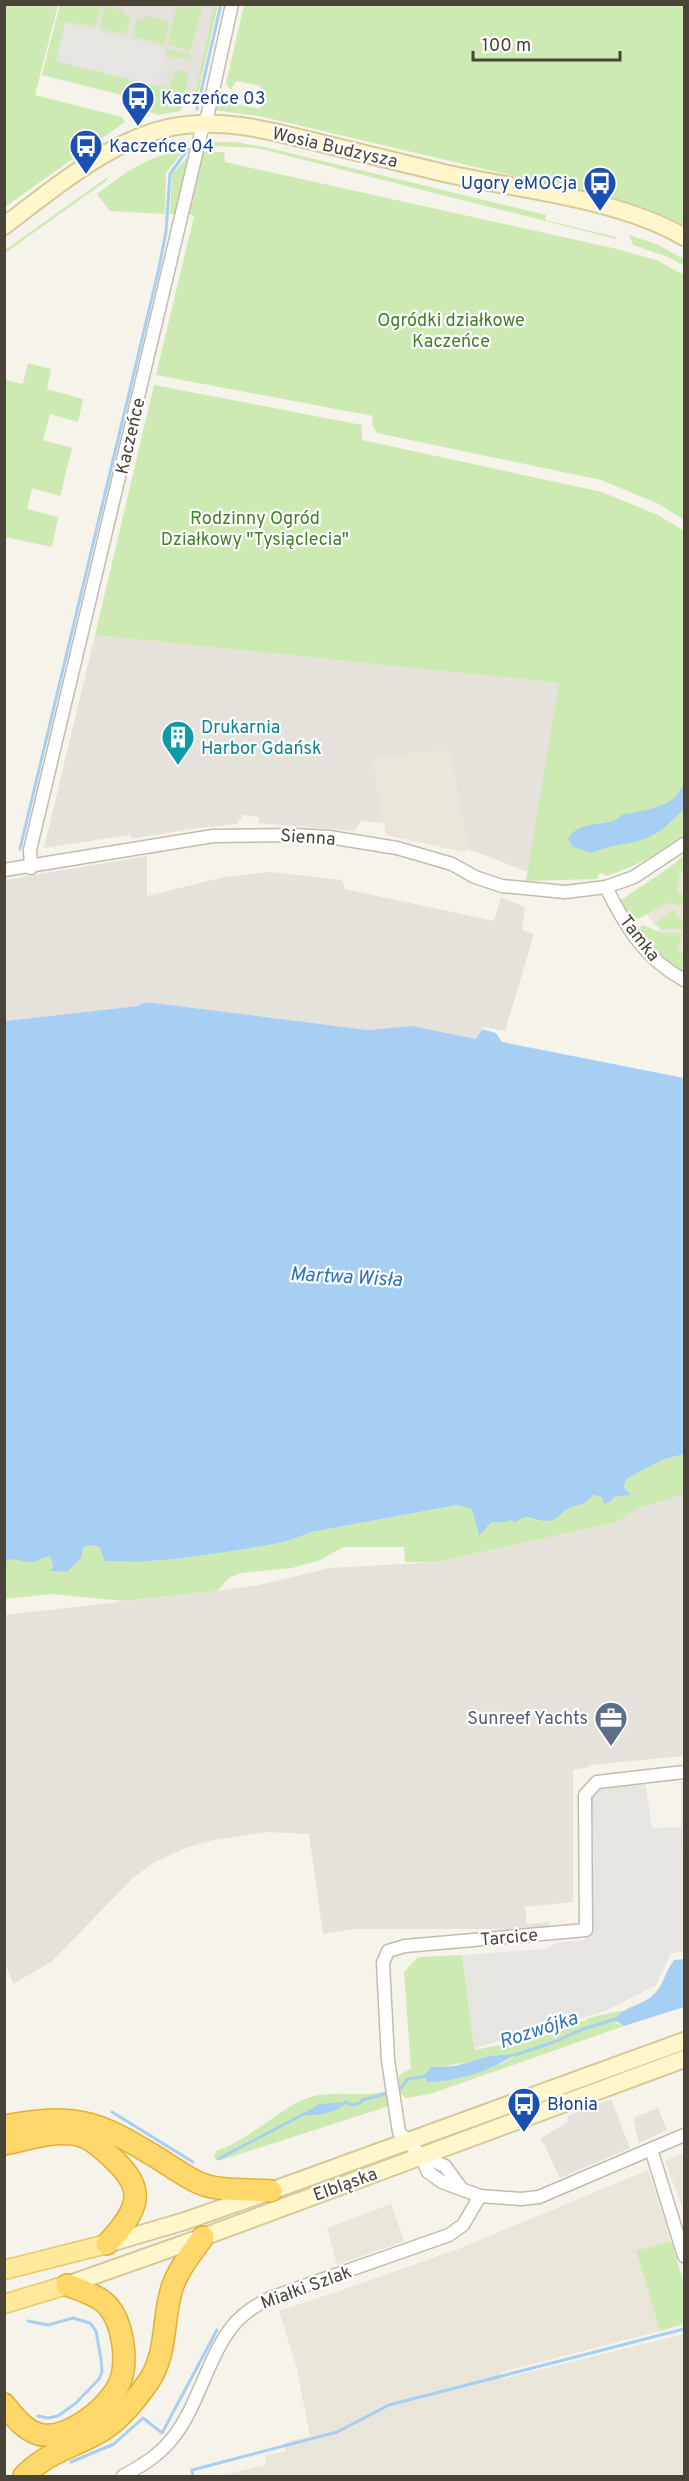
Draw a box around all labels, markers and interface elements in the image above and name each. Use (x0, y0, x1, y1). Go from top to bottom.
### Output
scale bar (473, 24, 620, 62)
text: 100 m (482, 35, 531, 58)
bus stop icon: Kaczeńce 03 (120, 80, 156, 127)
place label: Kaczeńce 03 (161, 88, 266, 111)
street label: Wosia Budzysza (270, 123, 400, 174)
bus stop icon: Kaczeńce 04 (68, 128, 104, 175)
place label: Kaczeńce 04 (109, 136, 214, 159)
bus stop icon: Ugory eMOCja (582, 165, 618, 212)
place label: Ugory eMOCja (461, 173, 577, 196)
park label: Ogródki działkowe Kaczeńce (377, 310, 525, 354)
street label: Kaczeńce (111, 396, 151, 477)
park label: Rodzinny Ogród Działkowy "Tysiąclecia" (161, 508, 349, 552)
place label: Drukarnia Harbor Gdańsk (201, 717, 322, 761)
building icon: Drukarnia Harbor Gdańsk (160, 719, 196, 766)
street label: Sienna (280, 825, 336, 852)
street label: Tamka (613, 911, 664, 967)
water label: Martwa Wisła (289, 1262, 403, 1294)
office icon: Sunreef Yachts (593, 1700, 629, 1747)
place label: Sunreef Yachts (467, 1708, 588, 1731)
street label: Tarcice (479, 1925, 539, 1952)
water label: Rozwójka (496, 2006, 582, 2056)
bus stop icon: Błonia (506, 2086, 542, 2133)
place label: Błonia (547, 2094, 598, 2117)
street label: Elbląska (310, 2163, 381, 2208)
street label: Miałki Szlak (258, 2261, 355, 2316)

